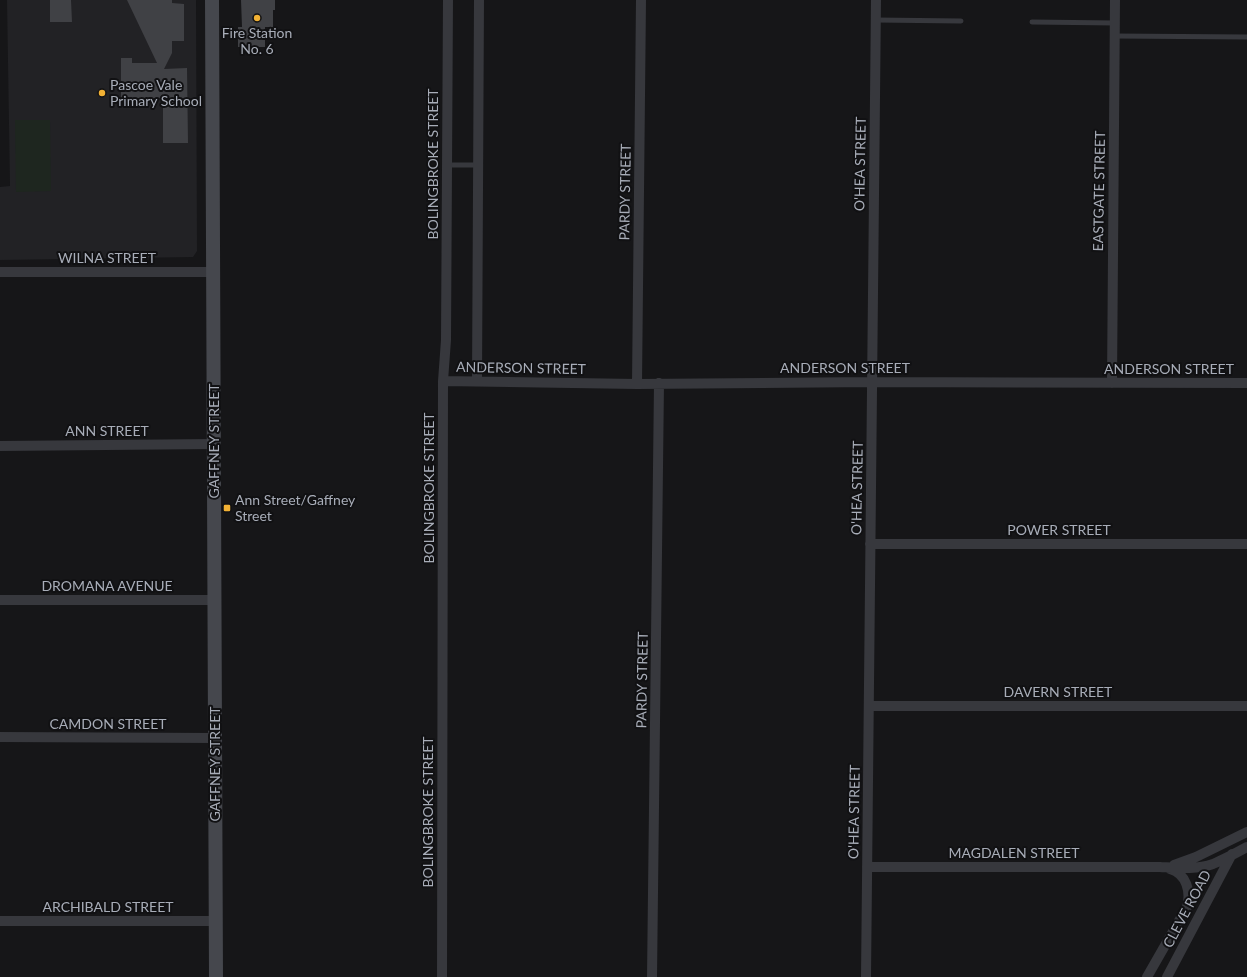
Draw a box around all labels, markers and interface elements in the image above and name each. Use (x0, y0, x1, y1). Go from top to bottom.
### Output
marker: Fire Station No. 6 (252, 13, 262, 23)
place label: Fire Station No. 6 (222, 24, 292, 57)
place label: Pascoe Vale Primary School (110, 76, 202, 109)
marker: Pascoe Vale Primary School (97, 88, 107, 98)
street label: BOLINGBROKE STREET (424, 88, 441, 240)
street label: O'HEA STREET (850, 116, 869, 211)
street label: EASTGATE STREET (1089, 130, 1108, 251)
street label: PARDY STREET (615, 143, 634, 241)
street label: WILNA STREET (58, 249, 157, 266)
street label: ANDERSON STREET (456, 358, 587, 377)
street label: ANDERSON STREET (780, 359, 911, 376)
street label: ANDERSON STREET (1104, 360, 1235, 377)
street label: GAFFNEY STREET (205, 383, 222, 499)
street label: BOLINGBROKE STREET (420, 412, 437, 564)
street label: ANN STREET (65, 422, 149, 439)
street label: O'HEA STREET (847, 440, 866, 535)
place label: Ann Street/Gaffney Street (235, 491, 356, 524)
marker: Ann Street/Gaffney Street (222, 503, 232, 513)
street label: POWER STREET (1007, 521, 1111, 538)
street label: DROMANA AVENUE (41, 577, 173, 594)
street label: PARDY STREET (632, 631, 651, 729)
street label: DAVERN STREET (1004, 683, 1113, 700)
street label: GAFFNEY STREET (206, 706, 223, 822)
street label: CAMDON STREET (49, 715, 167, 732)
street label: BOLINGBROKE STREET (419, 736, 436, 888)
street label: O'HEA STREET (844, 764, 863, 859)
street label: MAGDALEN STREET (949, 844, 1080, 861)
street label: CLEVE ROAD (1159, 867, 1214, 951)
street label: ARCHIBALD STREET (43, 898, 174, 915)

